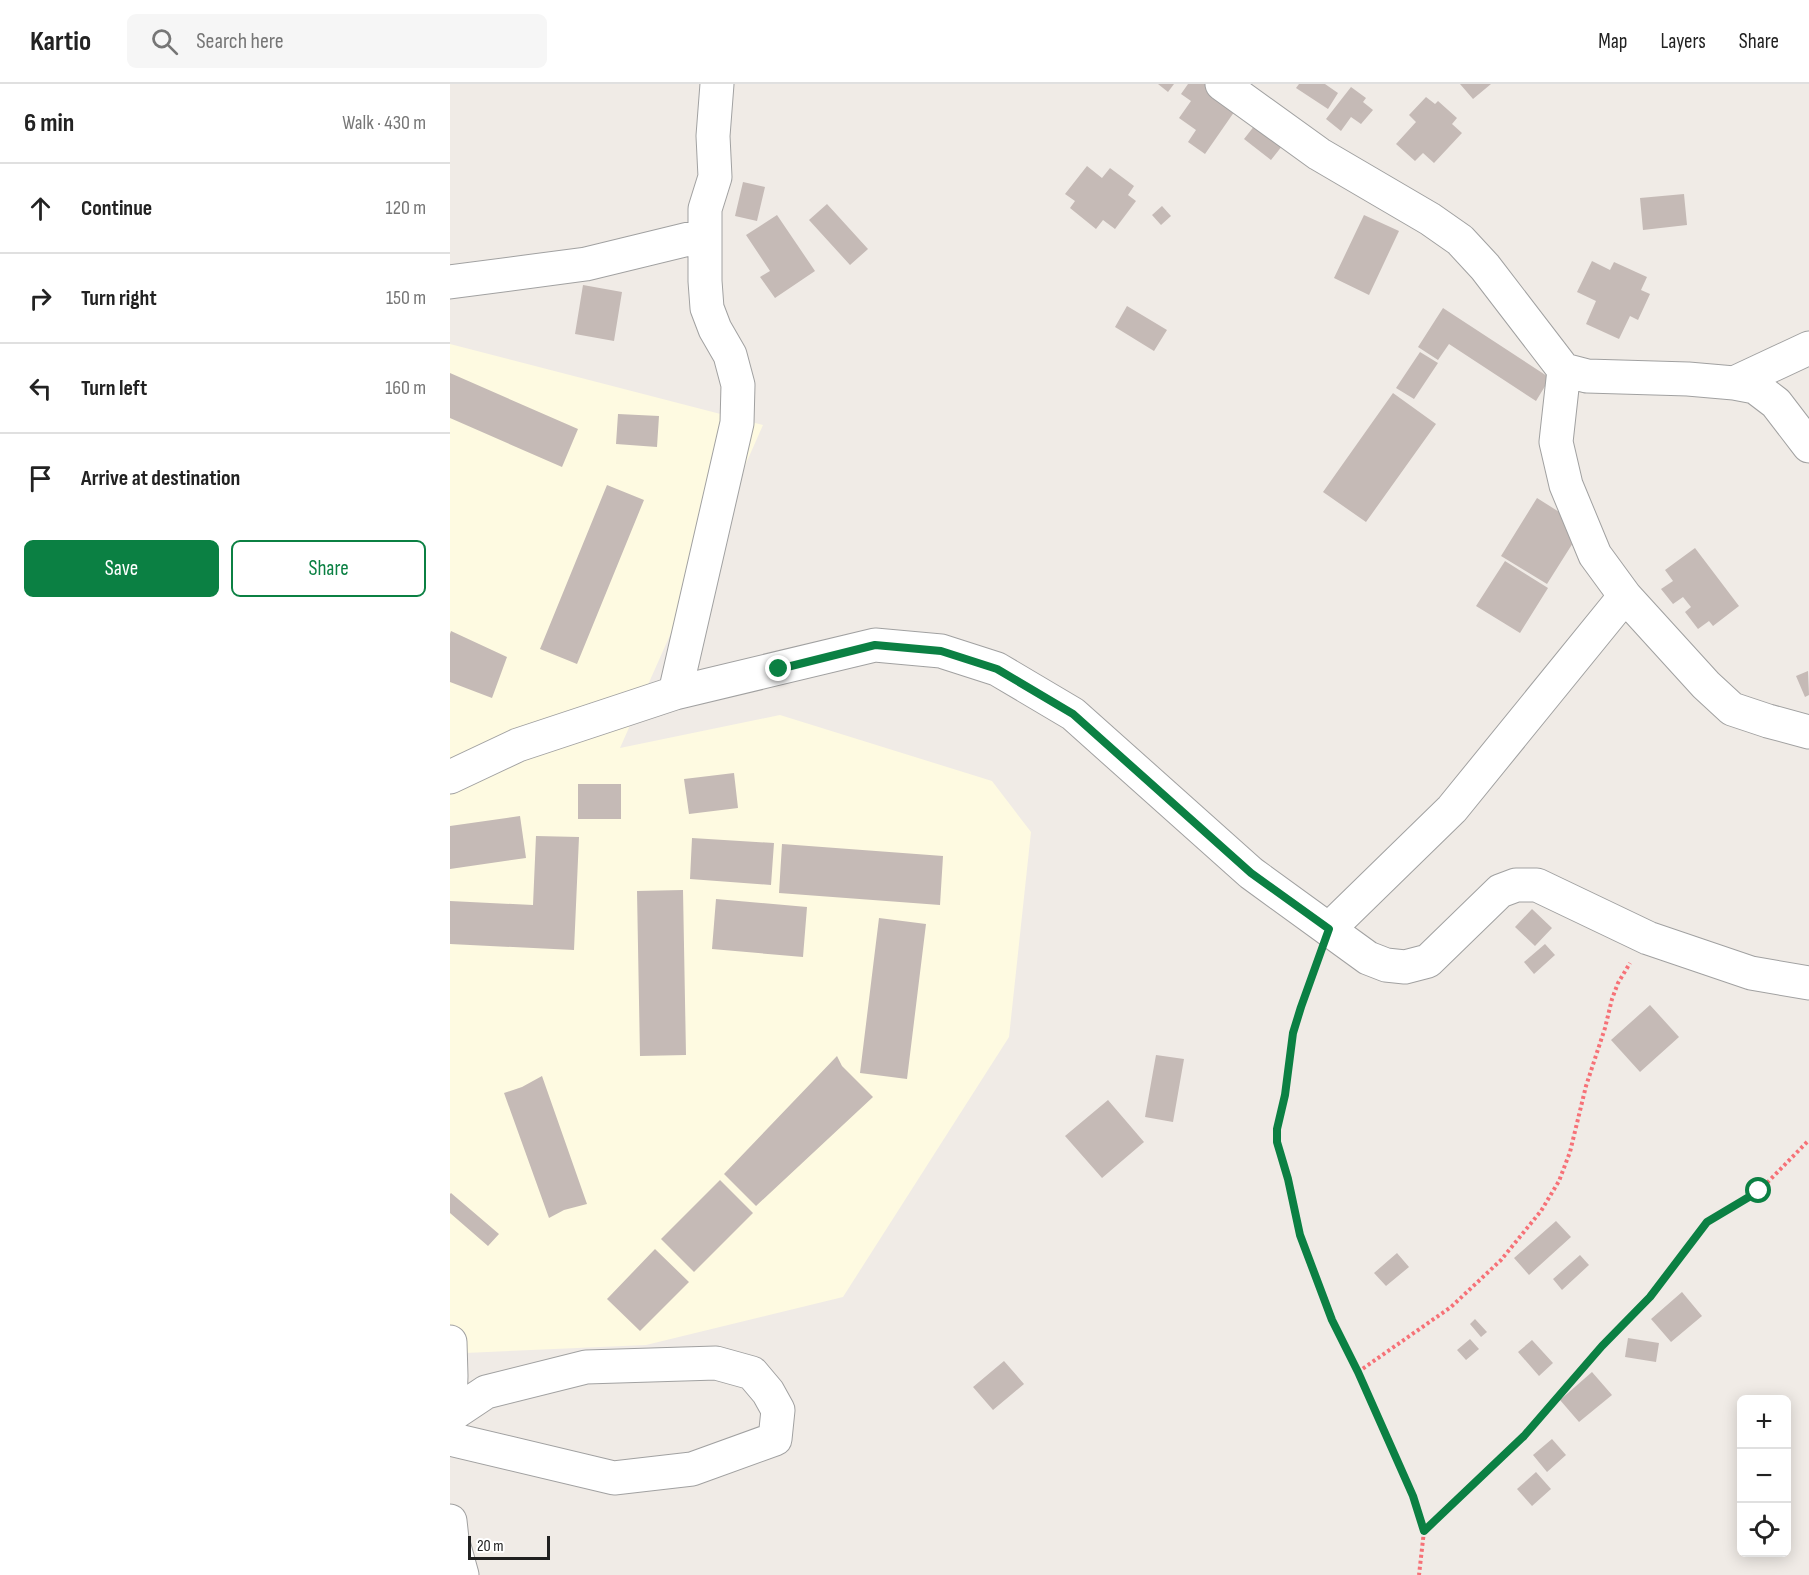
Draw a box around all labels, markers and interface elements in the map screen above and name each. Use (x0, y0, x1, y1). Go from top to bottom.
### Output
search box (127, 14, 547, 68)
text: Kartio (30, 25, 91, 58)
icon: search (148, 25, 181, 58)
text: Search here (196, 28, 284, 55)
text: Map (1598, 29, 1627, 54)
text: Layers (1660, 29, 1706, 54)
text: Share (1739, 29, 1779, 54)
text: 6 min (24, 108, 74, 139)
text: Walk · 430 m (342, 111, 426, 135)
icon: ahead (24, 192, 57, 225)
text: Continue (81, 195, 152, 222)
text: 120 m (386, 196, 426, 220)
icon: right (24, 282, 57, 315)
text: Turn right (81, 285, 157, 312)
text: 150 m (386, 286, 426, 310)
icon: left (24, 372, 57, 405)
text: Turn left (81, 375, 147, 402)
text: 160 m (385, 376, 426, 400)
icon: arrive (24, 462, 57, 495)
text: Arrive at destination (81, 465, 240, 492)
button: Save (24, 540, 219, 597)
button: Share (231, 540, 426, 597)
route end (765, 655, 791, 681)
route start (1745, 1177, 1771, 1203)
map controls (1737, 1395, 1791, 1557)
button: + (1737, 1395, 1791, 1449)
button: − (1737, 1449, 1791, 1503)
button: locate (1737, 1503, 1791, 1557)
scale bar (468, 1533, 550, 1560)
text: 20 m (477, 1537, 504, 1556)

